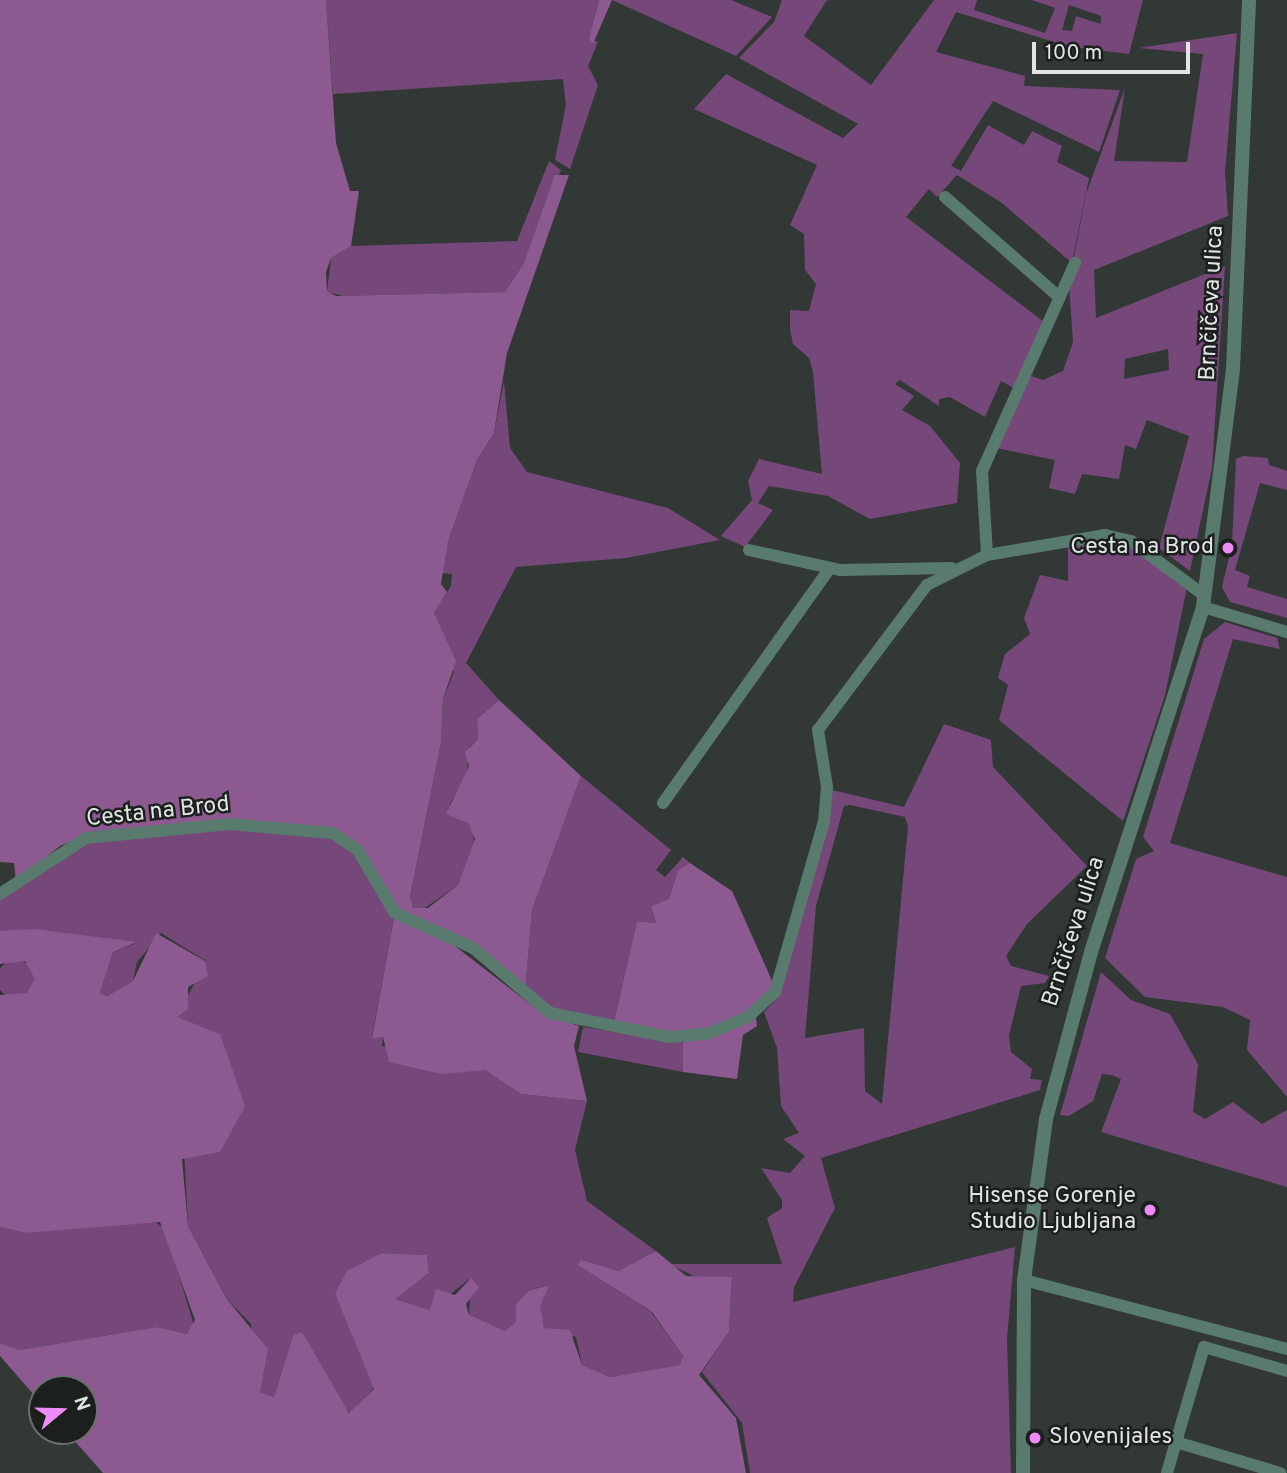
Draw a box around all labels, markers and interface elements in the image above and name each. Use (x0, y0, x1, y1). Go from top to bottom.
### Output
scale bar (1035, 28, 1192, 72)
text: 100 m (1045, 40, 1102, 67)
street label: Brnčičeva ulica (1195, 225, 1231, 381)
place label: Cesta na Brod (1070, 534, 1214, 562)
marker: Cesta na Brod (1220, 540, 1236, 556)
street label: Cesta na Brod (85, 792, 231, 834)
street label: Brnčičeva ulica (1038, 854, 1112, 1010)
place label: Hisense Gorenje Studio Ljubljana (968, 1183, 1136, 1237)
marker: Hisense Gorenje Studio Ljubljana (1142, 1202, 1158, 1218)
north arrow (28, 1375, 98, 1445)
text: N (67, 1393, 95, 1414)
place label: Slovenijales (1049, 1424, 1172, 1452)
marker: Slovenijales (1027, 1430, 1043, 1446)

